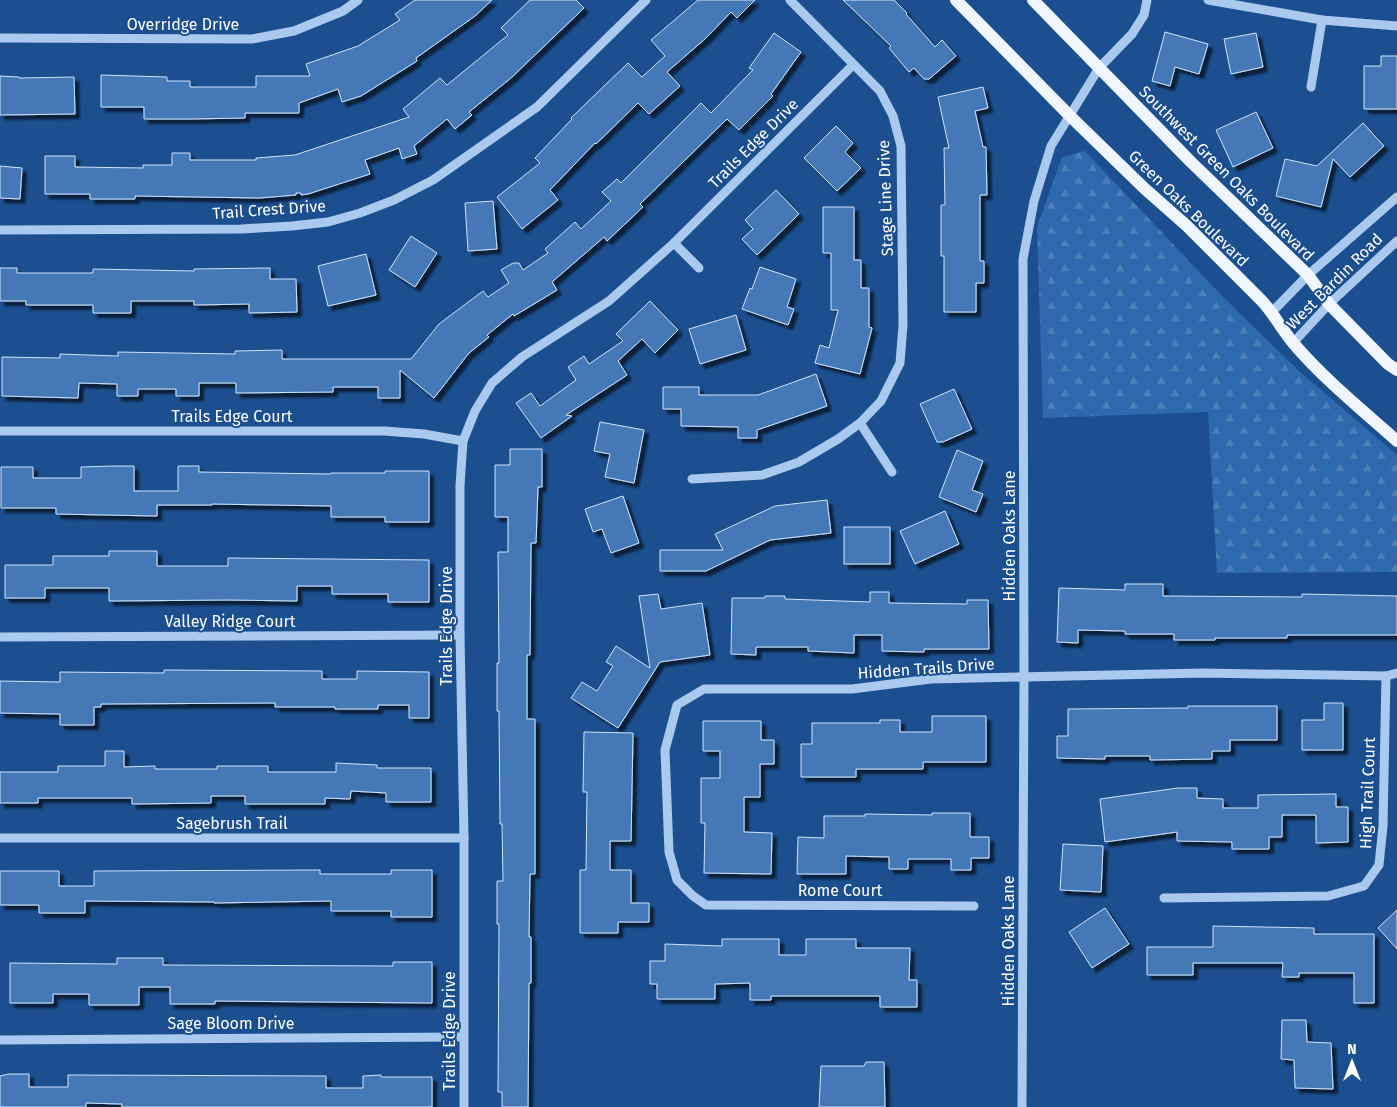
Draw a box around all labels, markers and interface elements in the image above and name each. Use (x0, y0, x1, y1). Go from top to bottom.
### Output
street label: Overridge Drive (127, 15, 239, 34)
street label: Southwest Green Oaks Boulevard (1135, 81, 1319, 265)
street label: Trails Edge Drive (704, 94, 802, 192)
street label: Stage Line Drive (874, 140, 897, 256)
street label: Green Oaks Boulevard (1125, 146, 1253, 270)
street label: Trail Crest Drive (212, 196, 326, 223)
street label: West Bardin Road (1282, 229, 1386, 333)
street label: Trails Edge Court (171, 407, 293, 426)
street label: Hidden Oaks Lane (1000, 471, 1019, 601)
street label: Trails Edge Drive (437, 566, 456, 686)
street label: Valley Ridge Court (165, 612, 296, 631)
street label: Hidden Trails Drive (857, 654, 995, 683)
street label: High Trail Court (1356, 736, 1379, 849)
street label: Sagebrush Trail (176, 814, 288, 833)
street label: Hidden Oaks Lane (999, 876, 1018, 1006)
street label: Rome Court (798, 881, 883, 900)
street label: Trails Edge Drive (440, 971, 459, 1091)
street label: Sage Bloom Drive (168, 1014, 294, 1033)
north arrow (1327, 1037, 1377, 1087)
text: N (1347, 1041, 1357, 1058)

